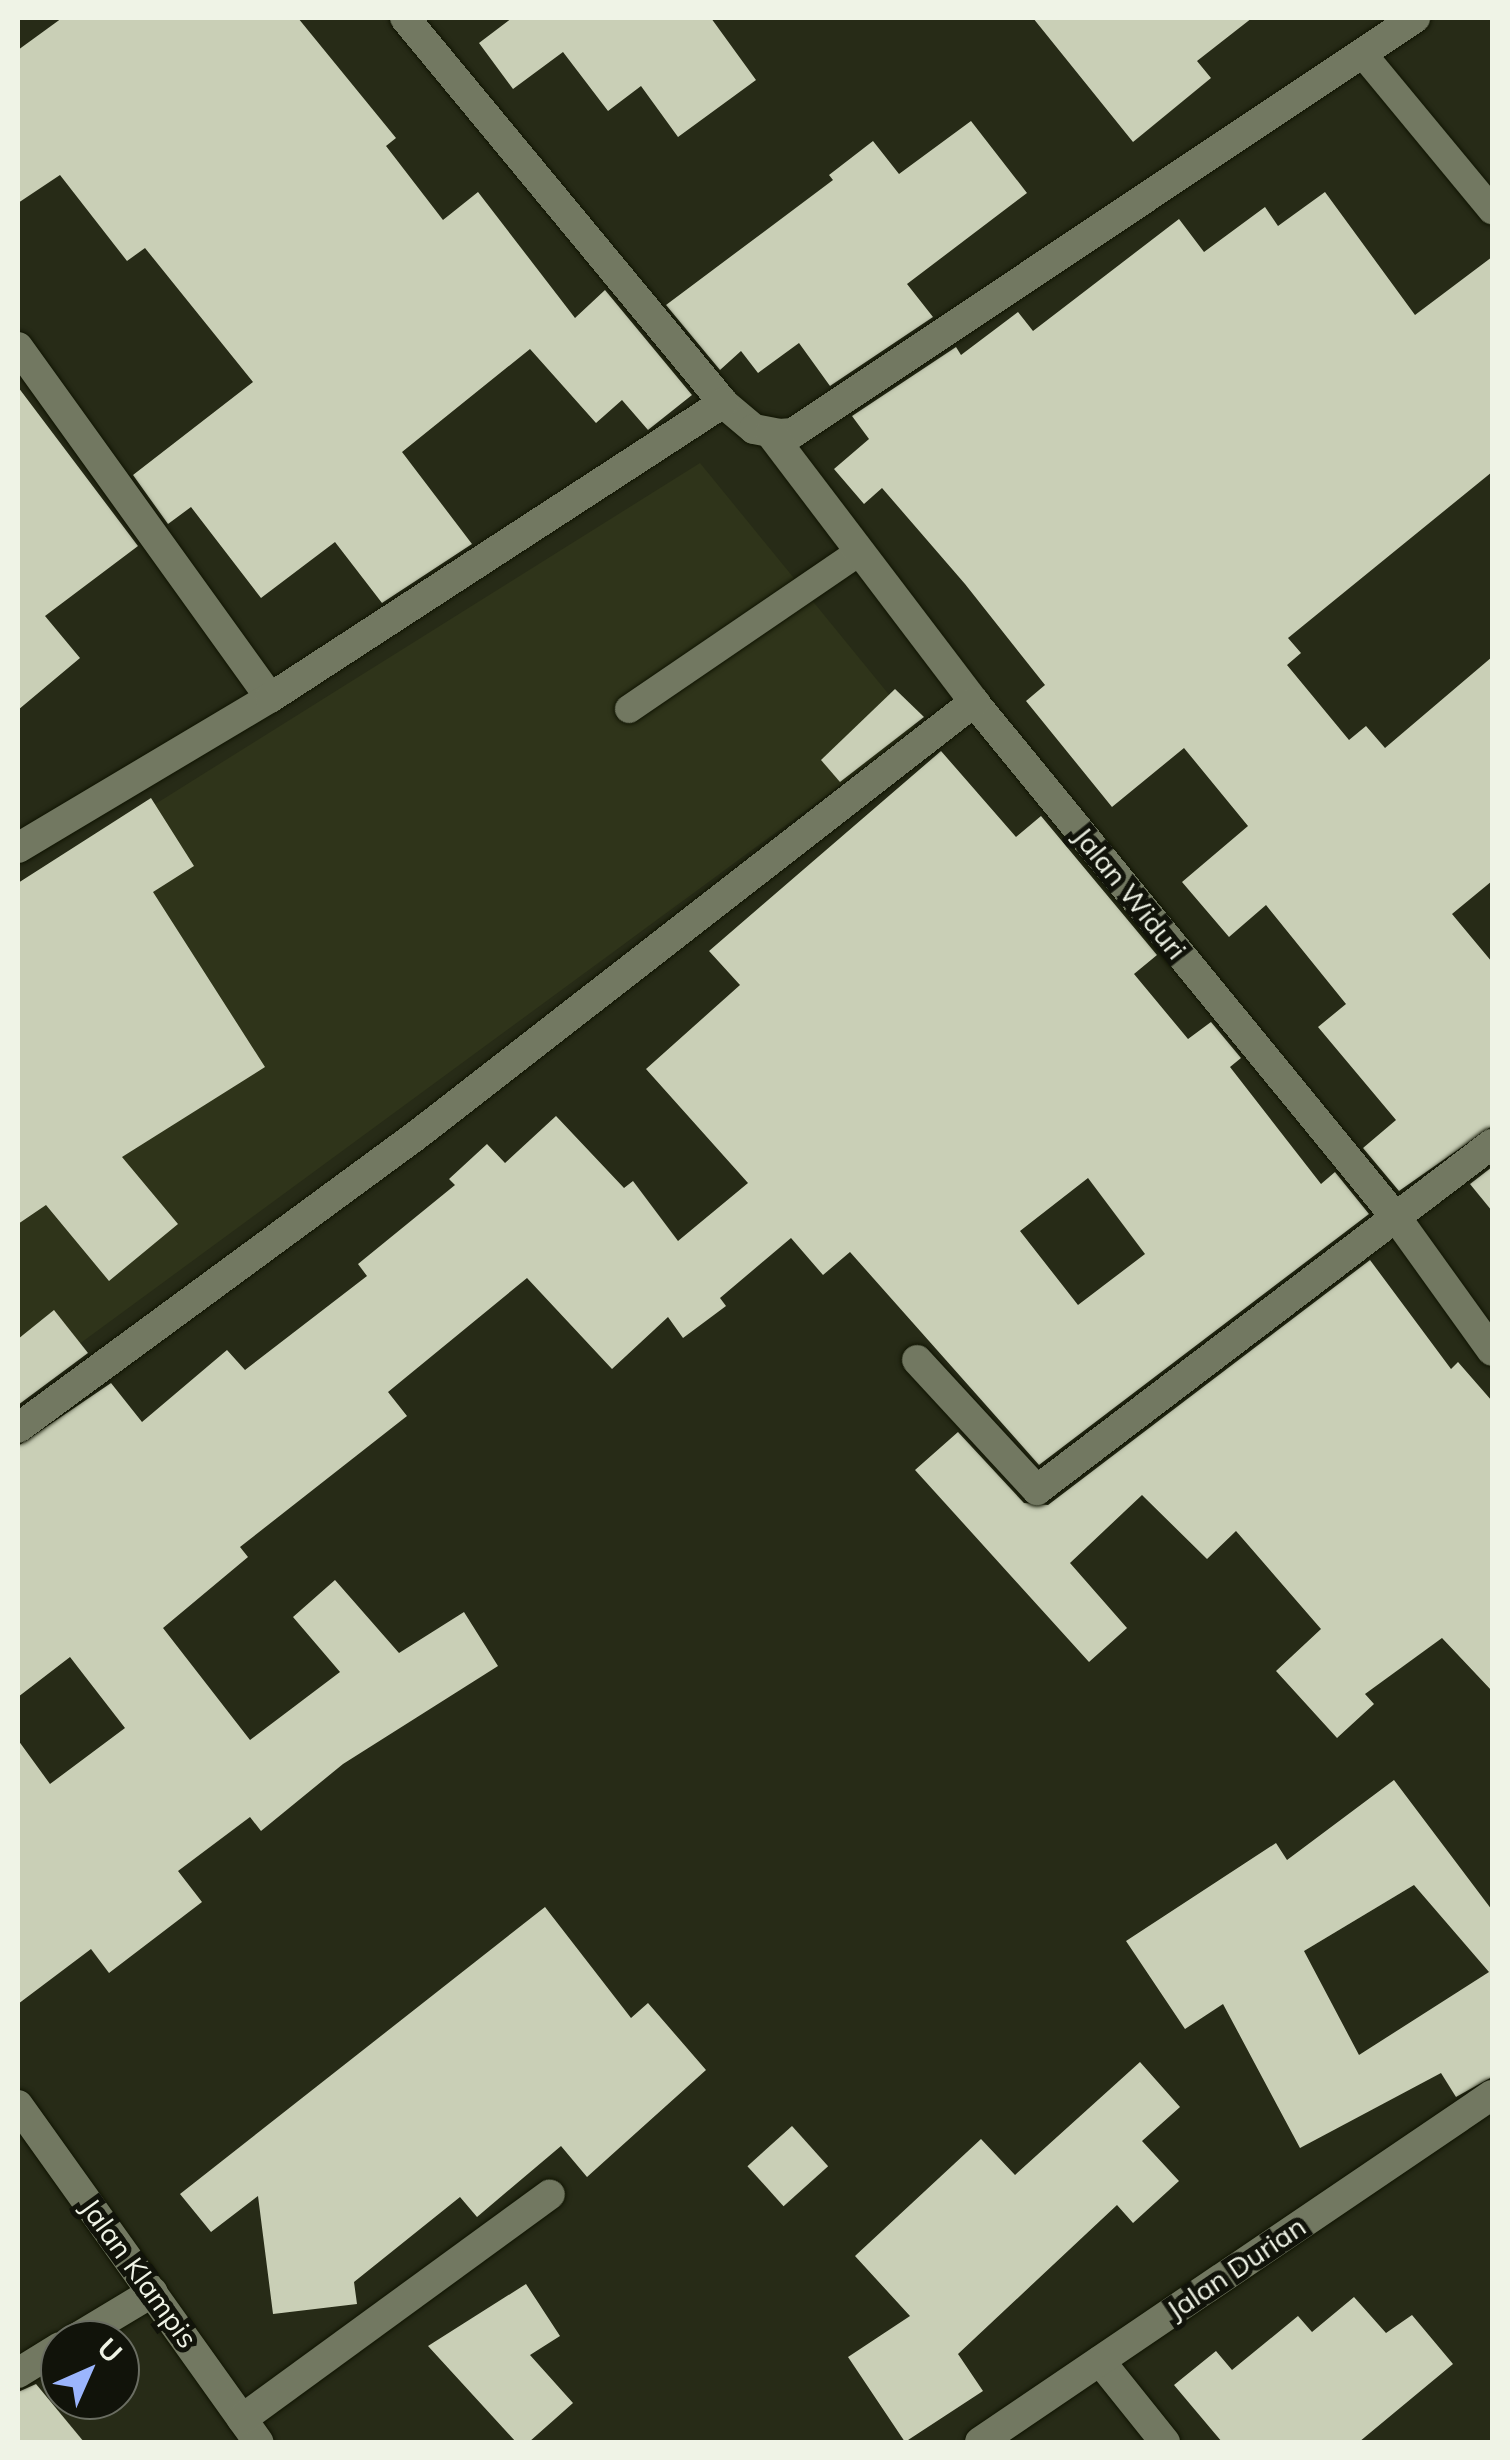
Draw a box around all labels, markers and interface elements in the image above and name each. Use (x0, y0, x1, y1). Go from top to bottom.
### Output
street label: Jalan Widuri (1066, 820, 1194, 966)
street label: Jalan Klampis (74, 2192, 204, 2354)
street label: Jalan Durian (1160, 2209, 1312, 2327)
north arrow (40, 2320, 140, 2420)
text: U (90, 2330, 130, 2370)

